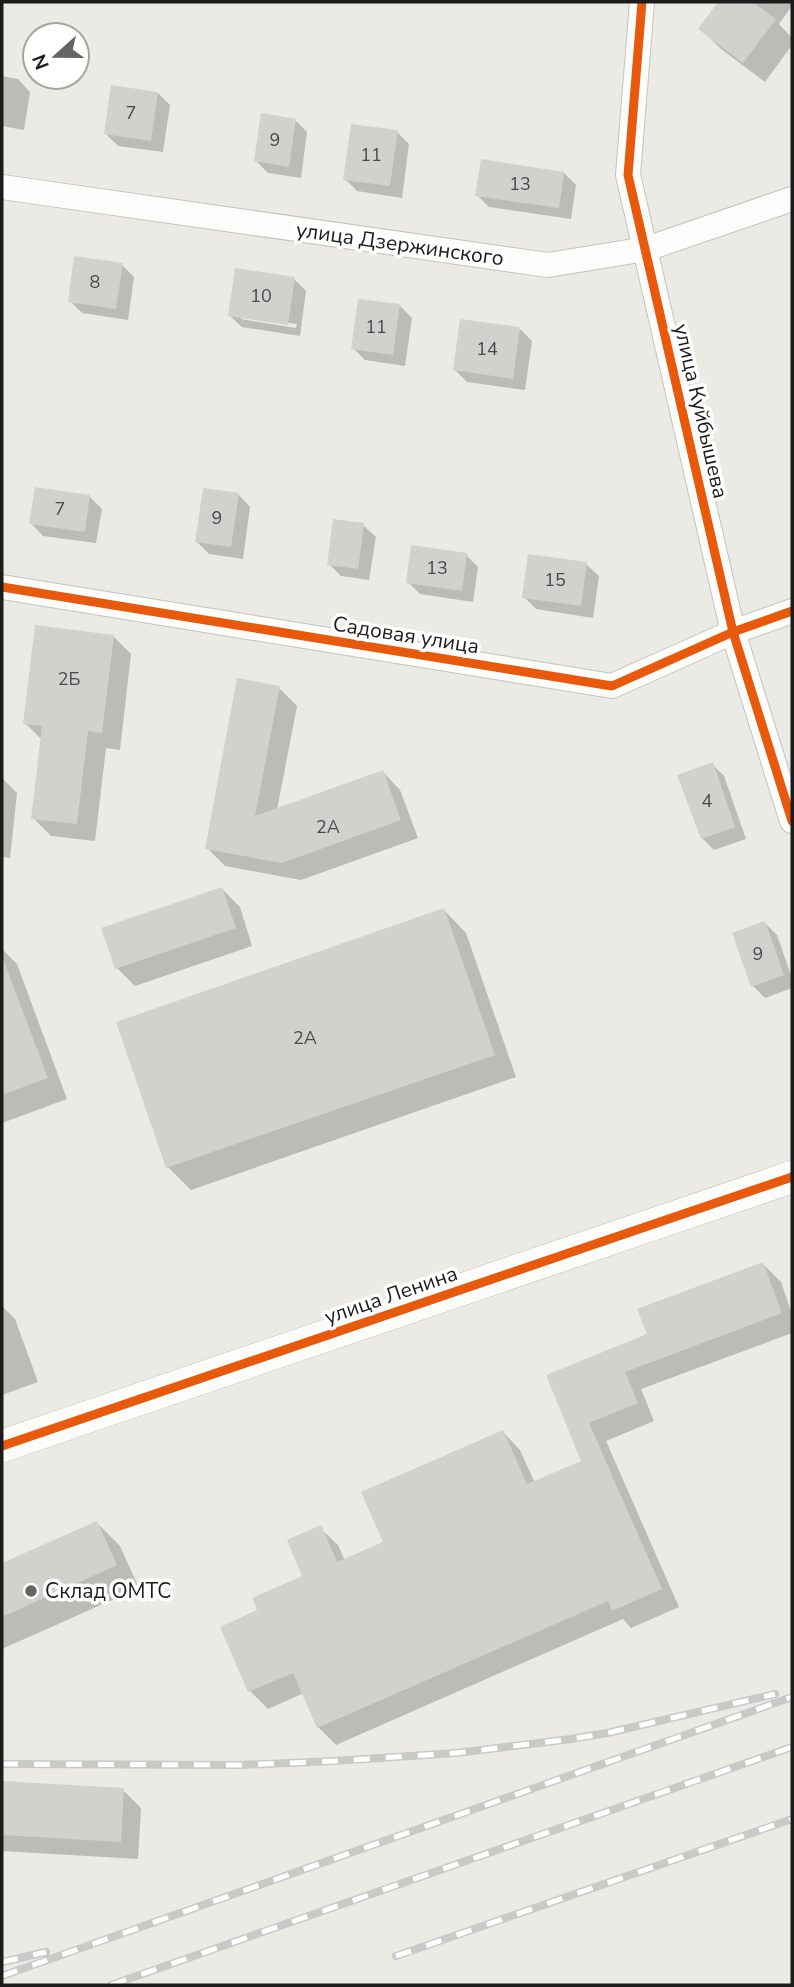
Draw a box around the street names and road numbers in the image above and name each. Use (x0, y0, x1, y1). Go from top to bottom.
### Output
street label: улица Дзержинского (294, 216, 506, 272)
street label: улица Куйбышева (667, 321, 735, 501)
street label: Садовая улица (331, 610, 481, 660)
street label: улица Ленина (321, 1259, 461, 1331)

